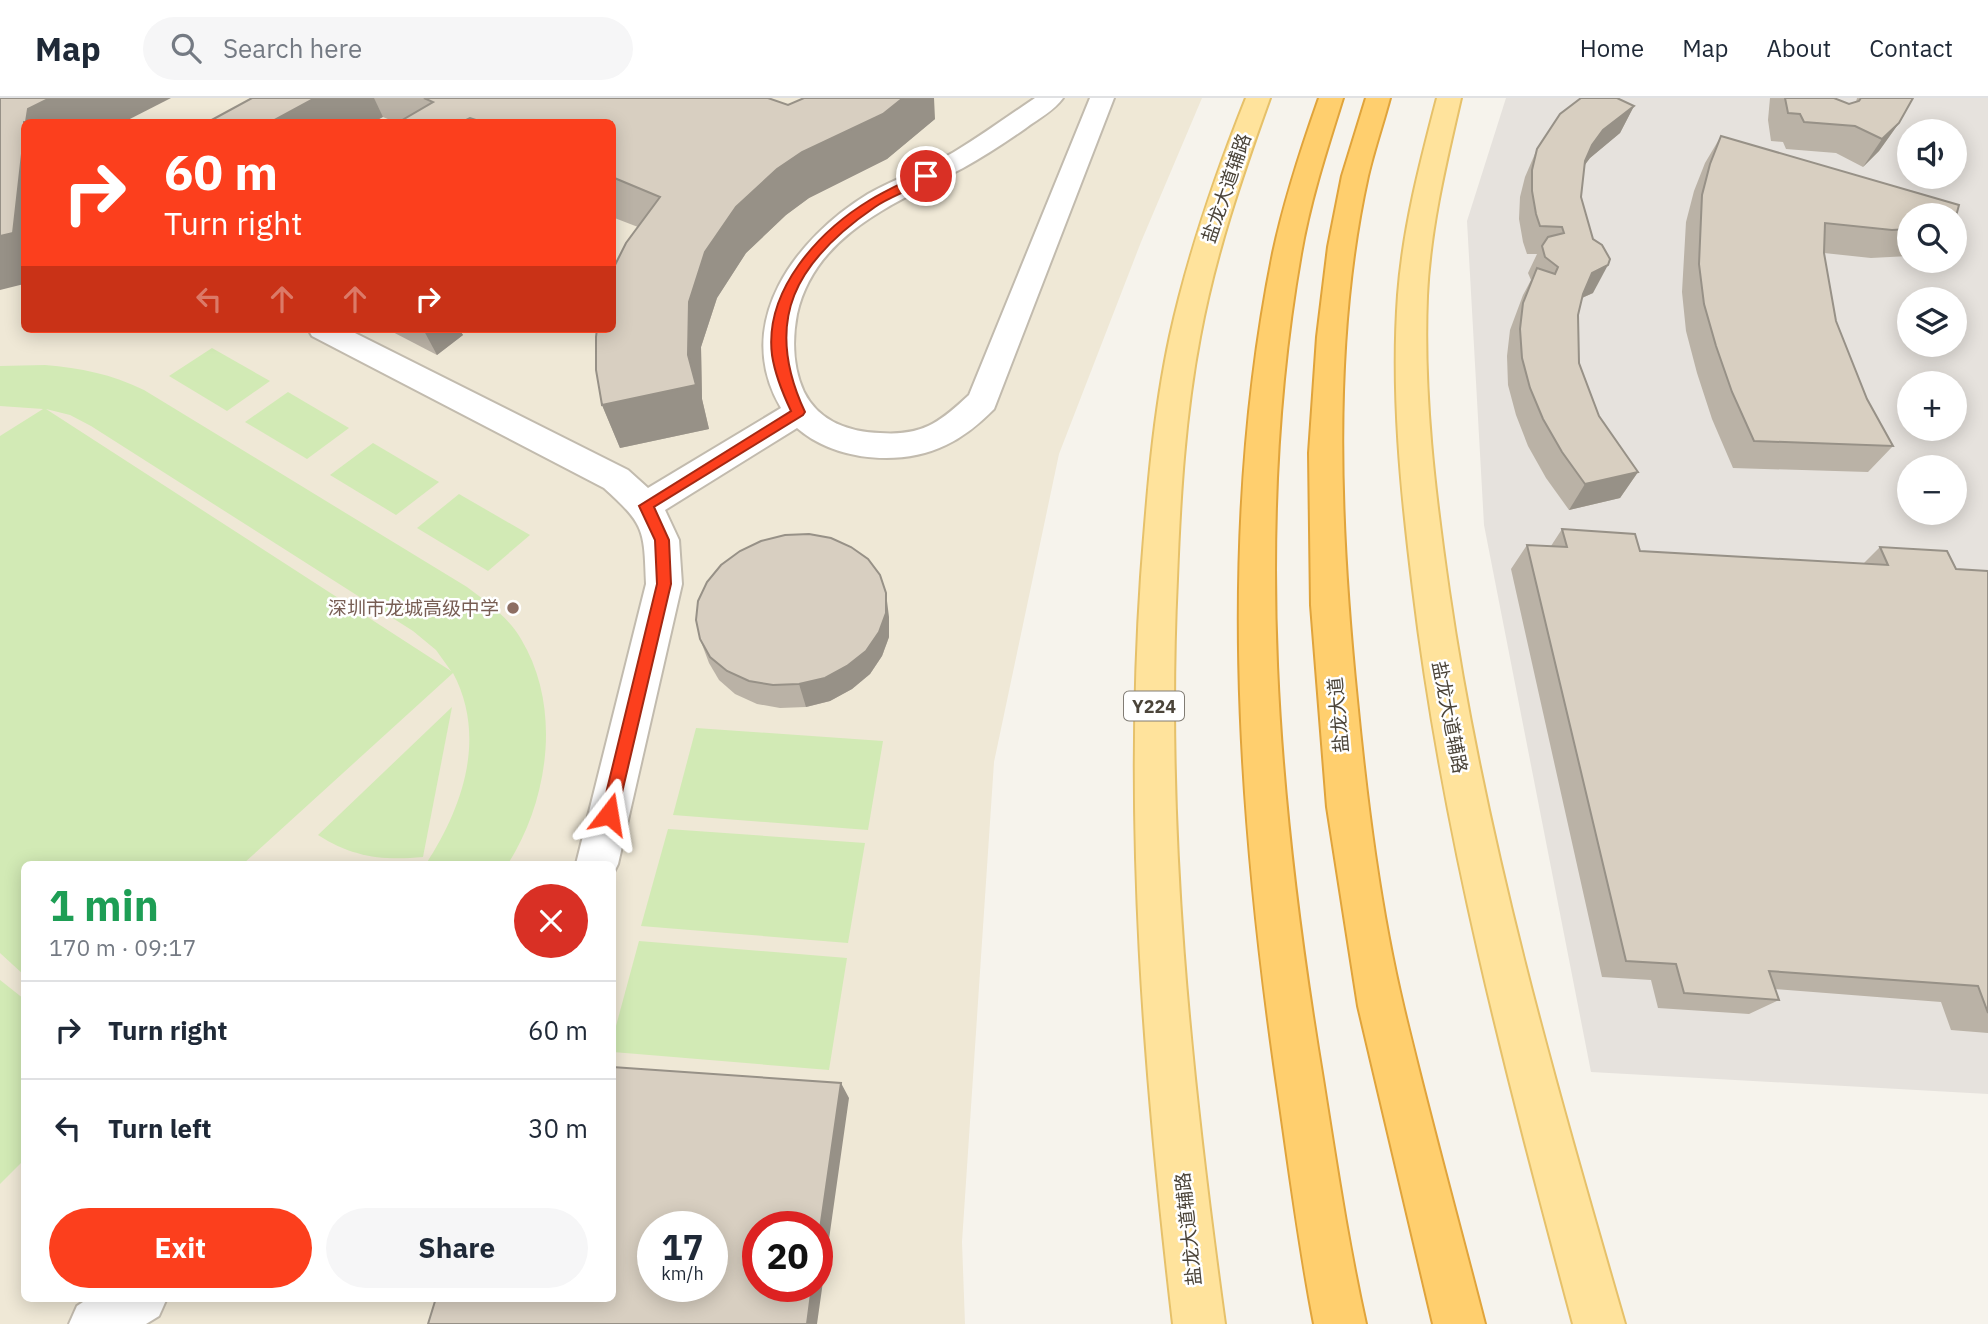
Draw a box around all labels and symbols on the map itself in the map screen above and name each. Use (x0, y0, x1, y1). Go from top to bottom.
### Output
street label: 盐龙大道辅路 (1196, 130, 1256, 246)
pin (896, 146, 956, 206)
place label: 深圳市龙城高级中学 (328, 596, 499, 620)
marker: 深圳市龙城高级中学 (505, 600, 521, 616)
street label: 盐龙大道辅路 (1427, 659, 1473, 775)
street label: 盐龙大道 (1323, 676, 1353, 754)
road number: Y224 (1124, 692, 1184, 720)
position arrow (572, 777, 646, 851)
street label: 盐龙大道辅路 (1170, 1171, 1206, 1287)
speed limit sign: 20 (742, 1211, 833, 1302)

